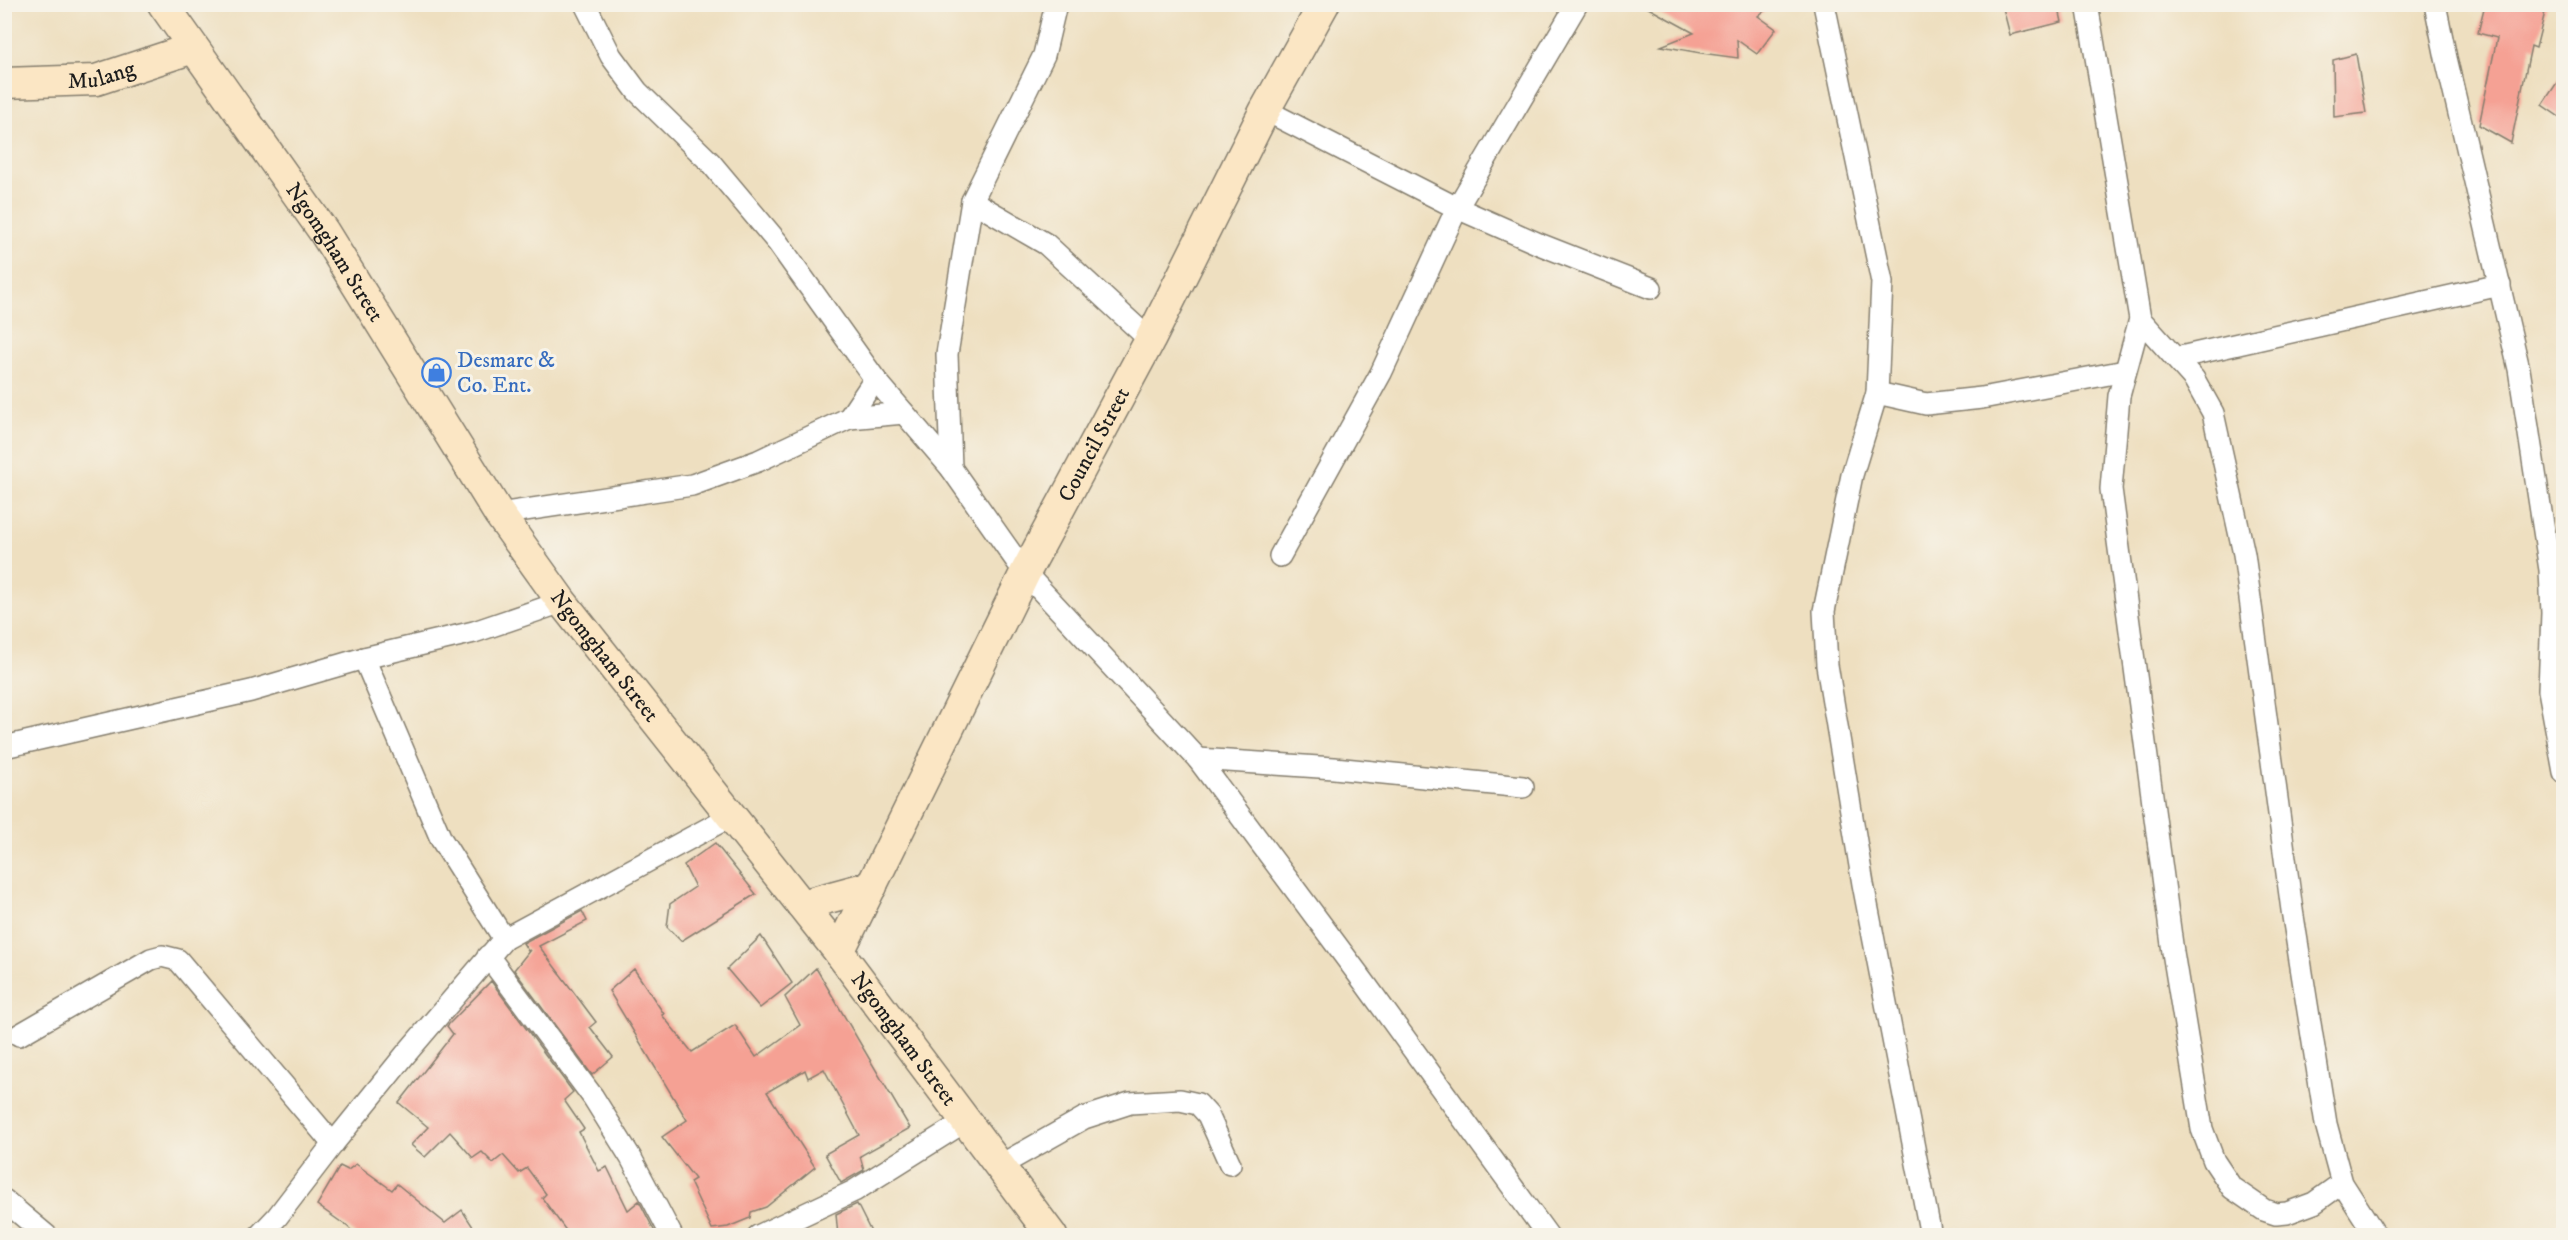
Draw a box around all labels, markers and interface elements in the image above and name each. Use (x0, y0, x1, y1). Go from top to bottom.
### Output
street label: Mulang (67, 54, 139, 94)
street label: Ngomgham Street (280, 177, 390, 327)
place label: Desmarc & Co. Ent. (457, 347, 555, 399)
shop icon: Desmarc & Co. Ent. (420, 357, 452, 389)
street label: Council Street (1052, 383, 1136, 506)
street label: Ngomgham Street (544, 585, 665, 727)
street label: Ngomgham Street (845, 966, 963, 1111)

